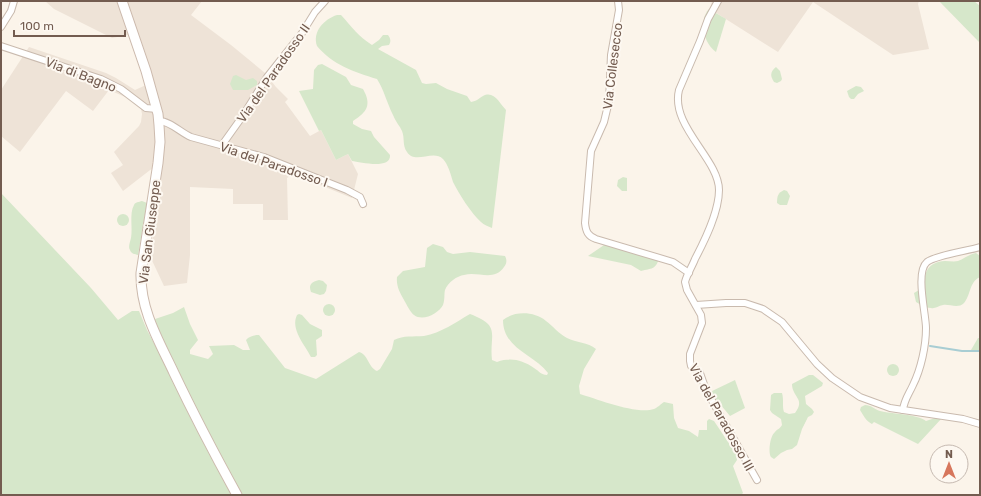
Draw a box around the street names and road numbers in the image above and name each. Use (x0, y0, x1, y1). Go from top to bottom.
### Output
street label: Via del Paradosso II (234, 21, 313, 125)
street label: Via Collesecco (600, 22, 625, 110)
street label: Via di Bagno (43, 54, 119, 96)
street label: Via del Paradosso I (218, 139, 330, 190)
street label: Via San Giuseppe (136, 179, 163, 285)
street label: Via del Paradosso III (686, 361, 757, 474)

